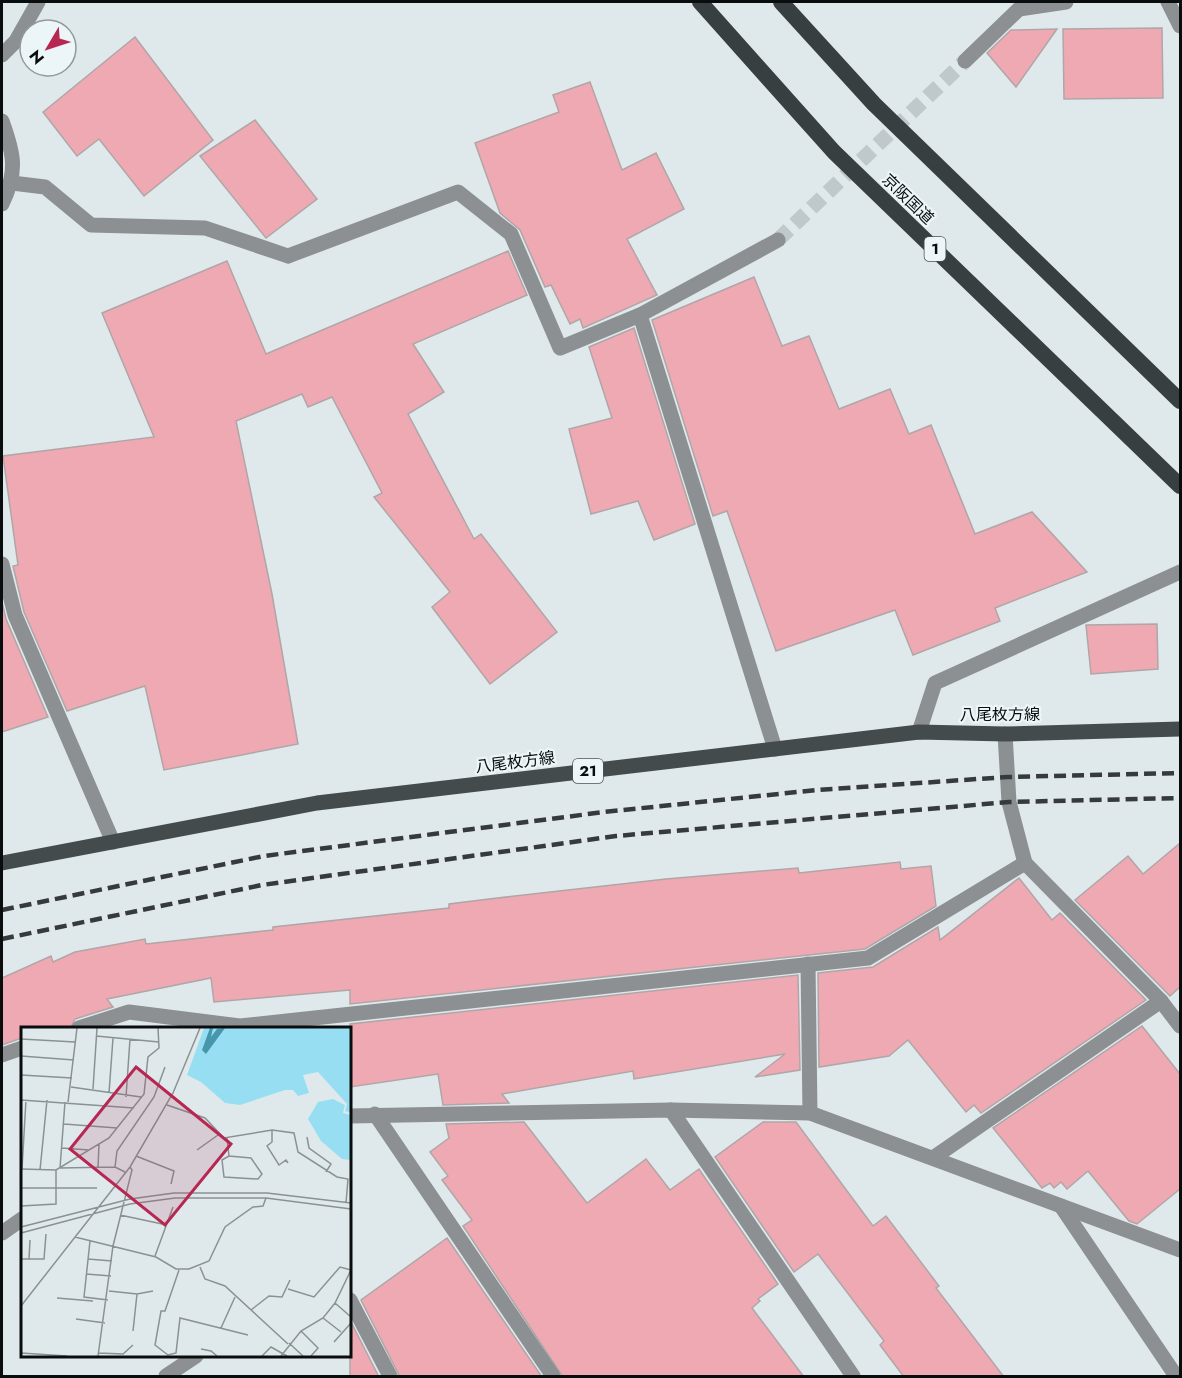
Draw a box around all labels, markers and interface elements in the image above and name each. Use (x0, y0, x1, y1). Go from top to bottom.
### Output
north arrow (18, 18, 78, 78)
text: N (24, 45, 50, 69)
street label: 京阪国道 (877, 168, 939, 230)
road number: 1 (924, 237, 946, 261)
street label: 八尾枚方線 (960, 703, 1040, 726)
street label: 八尾枚方線 (474, 746, 556, 778)
road number: 21 (573, 759, 603, 783)
inset map (21, 1027, 351, 1357)

